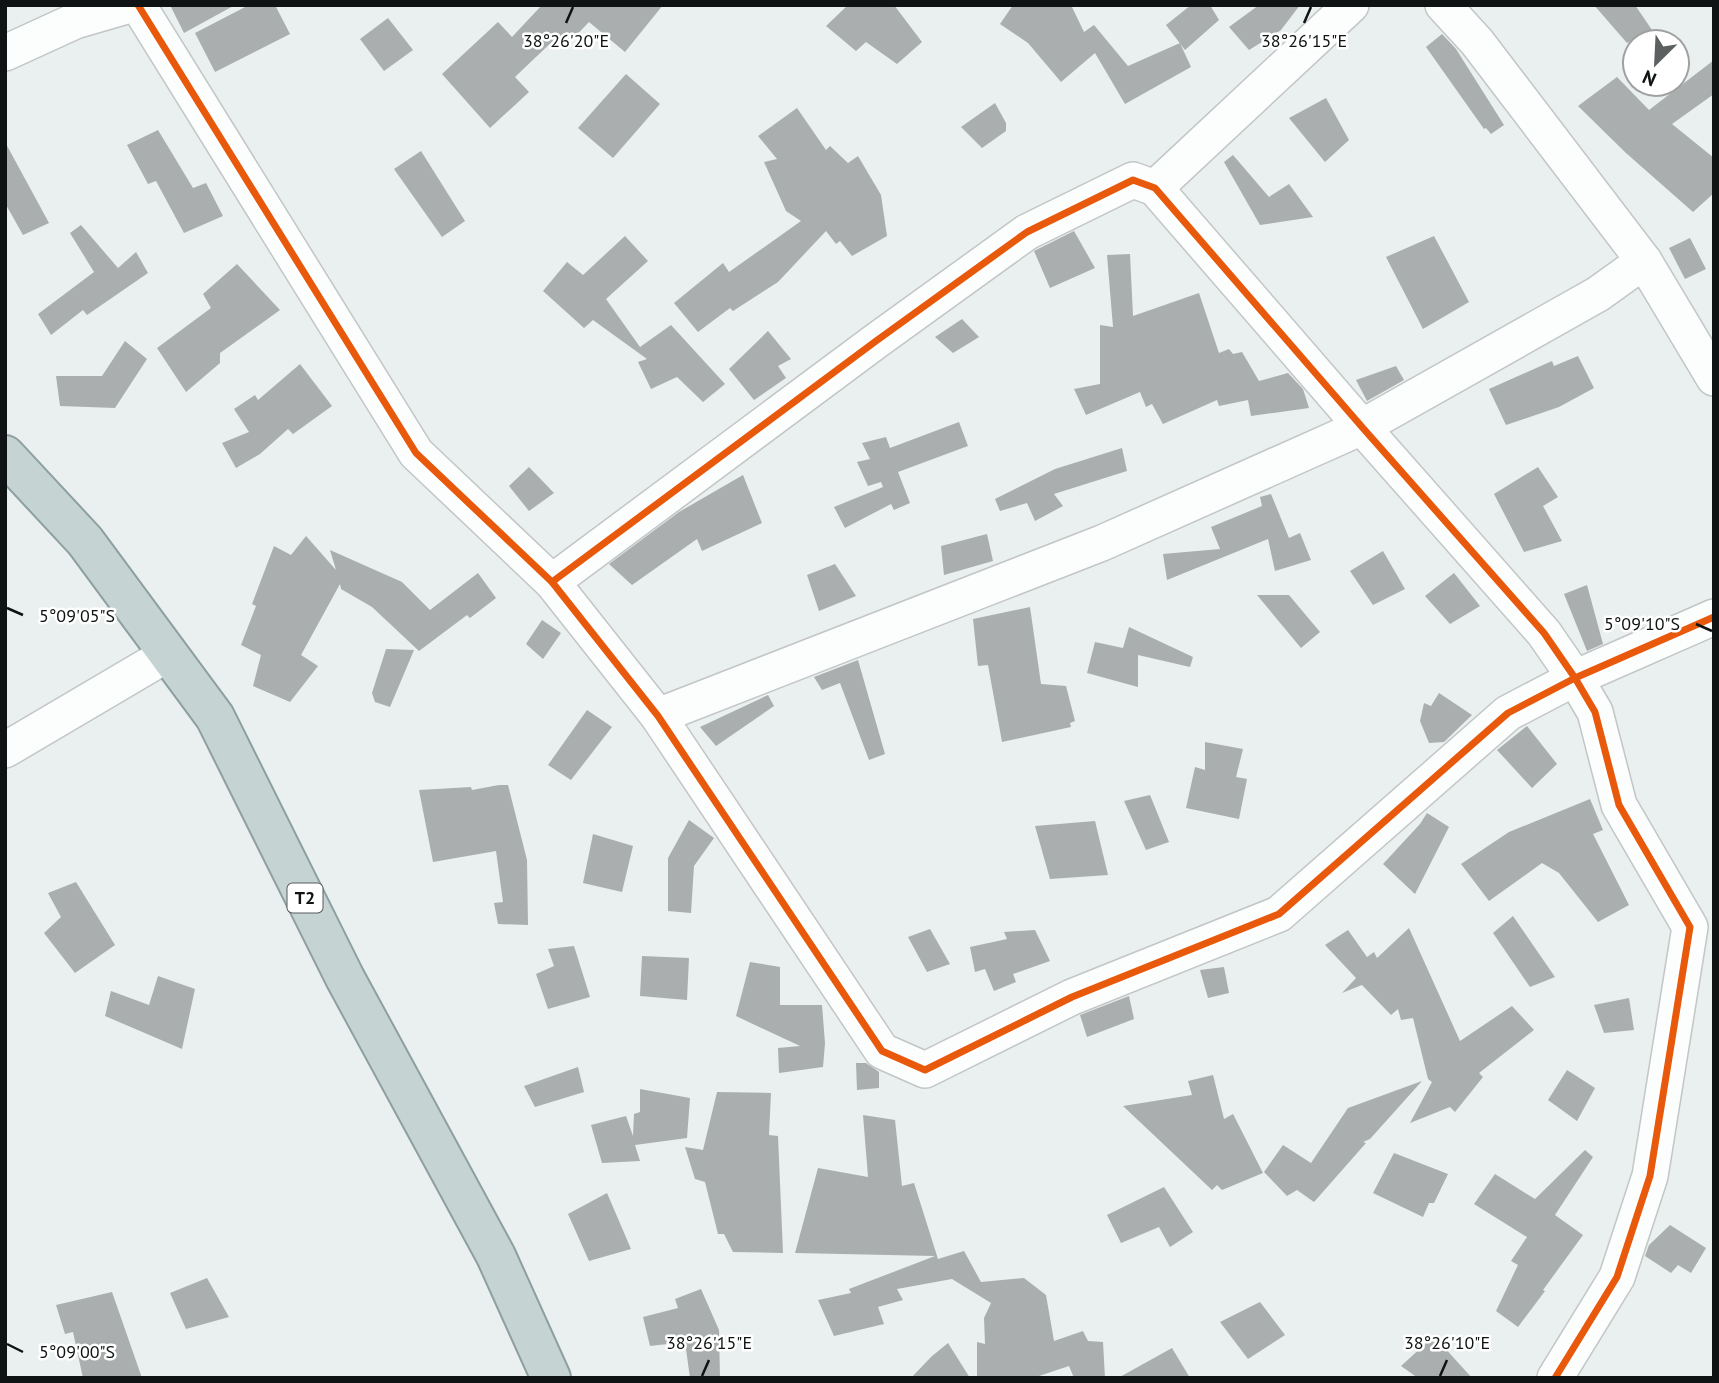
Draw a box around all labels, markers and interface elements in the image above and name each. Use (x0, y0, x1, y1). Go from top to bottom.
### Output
north arrow (1621, 28, 1691, 98)
text: 38°26'20"E (523, 29, 609, 52)
text: 38°26'15"E (1261, 29, 1347, 52)
text: N (1639, 65, 1660, 92)
text: 5°09'05"S (39, 604, 115, 627)
text: 5°09'10"S (1604, 612, 1680, 635)
road number: T2 (288, 884, 322, 912)
text: 38°26'15"E (666, 1331, 752, 1354)
text: 38°26'10"E (1404, 1331, 1490, 1354)
text: 5°09'00"S (39, 1340, 115, 1363)

